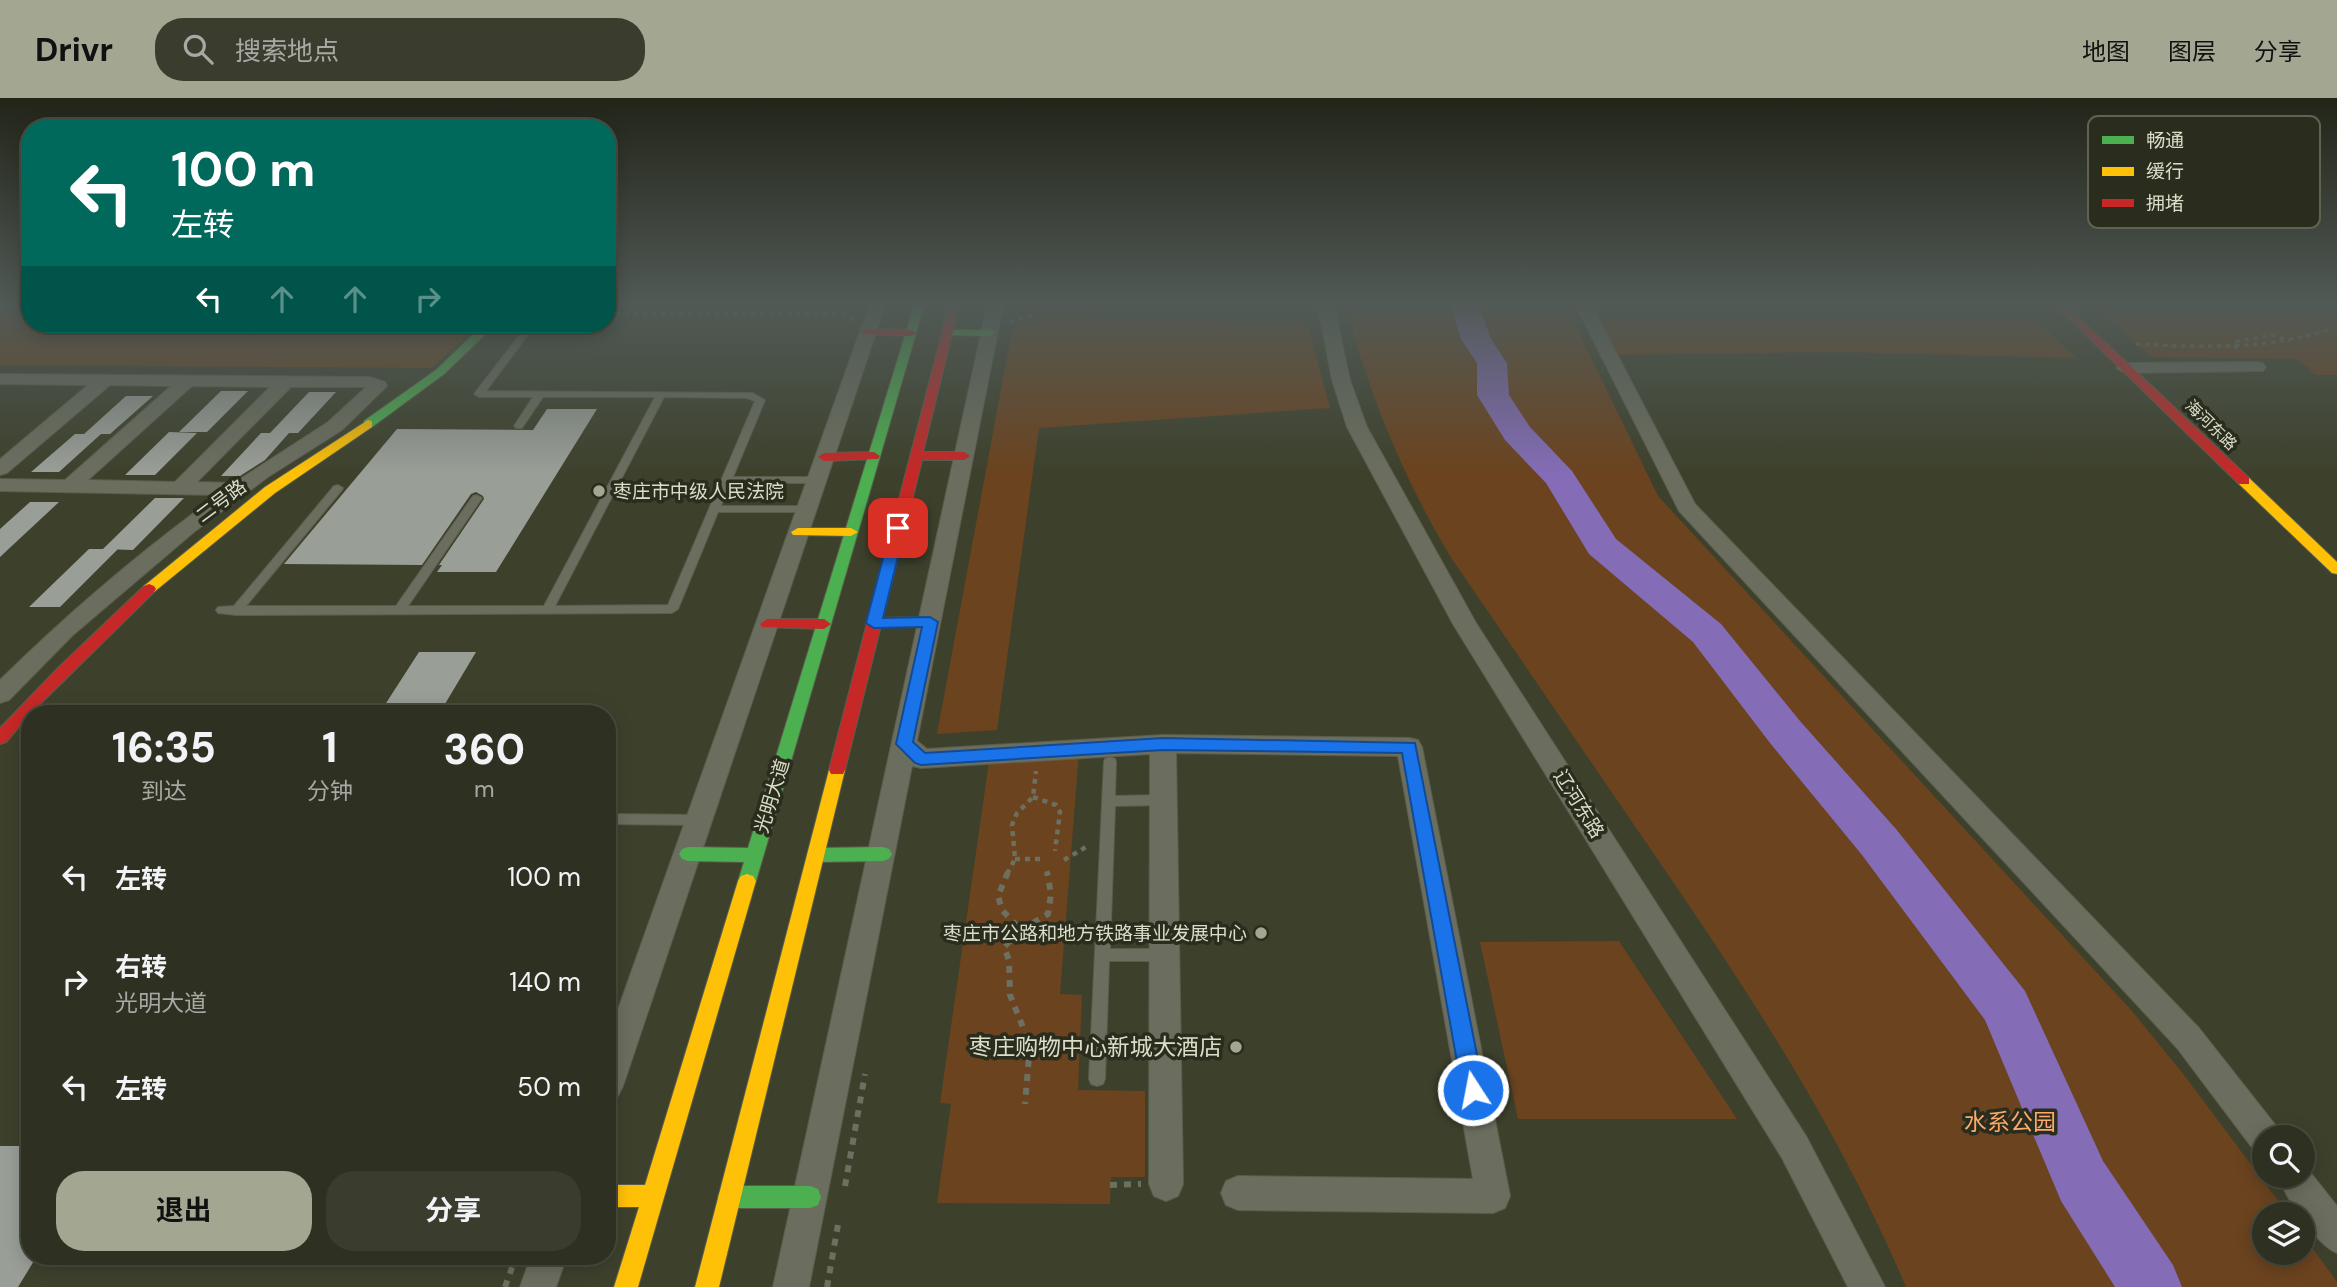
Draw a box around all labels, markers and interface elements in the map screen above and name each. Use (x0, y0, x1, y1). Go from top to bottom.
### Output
search box (155, 18, 645, 81)
text: Drivr (35, 28, 113, 71)
icon: search (179, 30, 217, 68)
text: 搜索地点 (235, 34, 339, 68)
text: 地图 (2082, 36, 2130, 67)
text: 图层 (2168, 36, 2216, 67)
text: 分享 (2254, 36, 2302, 67)
legend (2088, 116, 2320, 228)
text: 畅通 (2146, 128, 2184, 153)
text: 100 m (171, 137, 315, 201)
icon: left (56, 147, 147, 238)
text: 缓行 (2146, 159, 2184, 184)
text: 拥堵 (2146, 191, 2184, 216)
text: 左转 (171, 204, 235, 246)
icon: left (190, 280, 228, 318)
icon: ahead (263, 280, 301, 318)
icon: ahead (336, 280, 374, 318)
icon: right (409, 280, 447, 318)
street label: 海河东路 (2181, 395, 2241, 455)
street label: 二号路 (191, 474, 251, 528)
place label: 枣庄市中级人民法院 (613, 479, 784, 504)
marker: 枣庄市中级人民法院 (591, 483, 607, 499)
pin (868, 498, 928, 558)
icon: arrive (879, 509, 917, 547)
text: 16:35 (112, 720, 216, 775)
text: 1 (322, 720, 337, 775)
text: 360 (444, 722, 525, 777)
street label: 光明大道 (749, 756, 795, 836)
street label: 辽河东路 (1548, 765, 1610, 843)
text: m (474, 774, 495, 804)
text: 到达 (141, 776, 187, 806)
text: 分钟 (307, 776, 353, 806)
icon: left (56, 858, 94, 896)
text: 100 m (507, 860, 581, 894)
text: 左转 (115, 862, 167, 896)
place label: 枣庄市公路和地方铁路事业发展中心 (943, 921, 1247, 946)
marker: 枣庄市公路和地方铁路事业发展中心 (1253, 925, 1269, 941)
text: 右转 (115, 950, 167, 984)
icon: right (56, 963, 94, 1001)
text: 140 m (509, 965, 581, 999)
text: 光明大道 (115, 988, 207, 1018)
place label: 枣庄购物中心新城大酒店 (969, 1032, 1222, 1062)
marker: 枣庄购物中心新城大酒店 (1228, 1039, 1244, 1055)
position arrow (1436, 1053, 1510, 1127)
icon: left (56, 1068, 94, 1106)
text: 50 m (517, 1070, 581, 1104)
text: 左转 (115, 1072, 167, 1106)
park label: 水系公园 (1964, 1107, 2056, 1137)
map controls (2252, 1125, 2315, 1265)
button: search (2252, 1125, 2315, 1188)
button: 退出 (56, 1171, 312, 1251)
button: 分享 (326, 1171, 581, 1251)
button: layers (2252, 1202, 2315, 1265)

